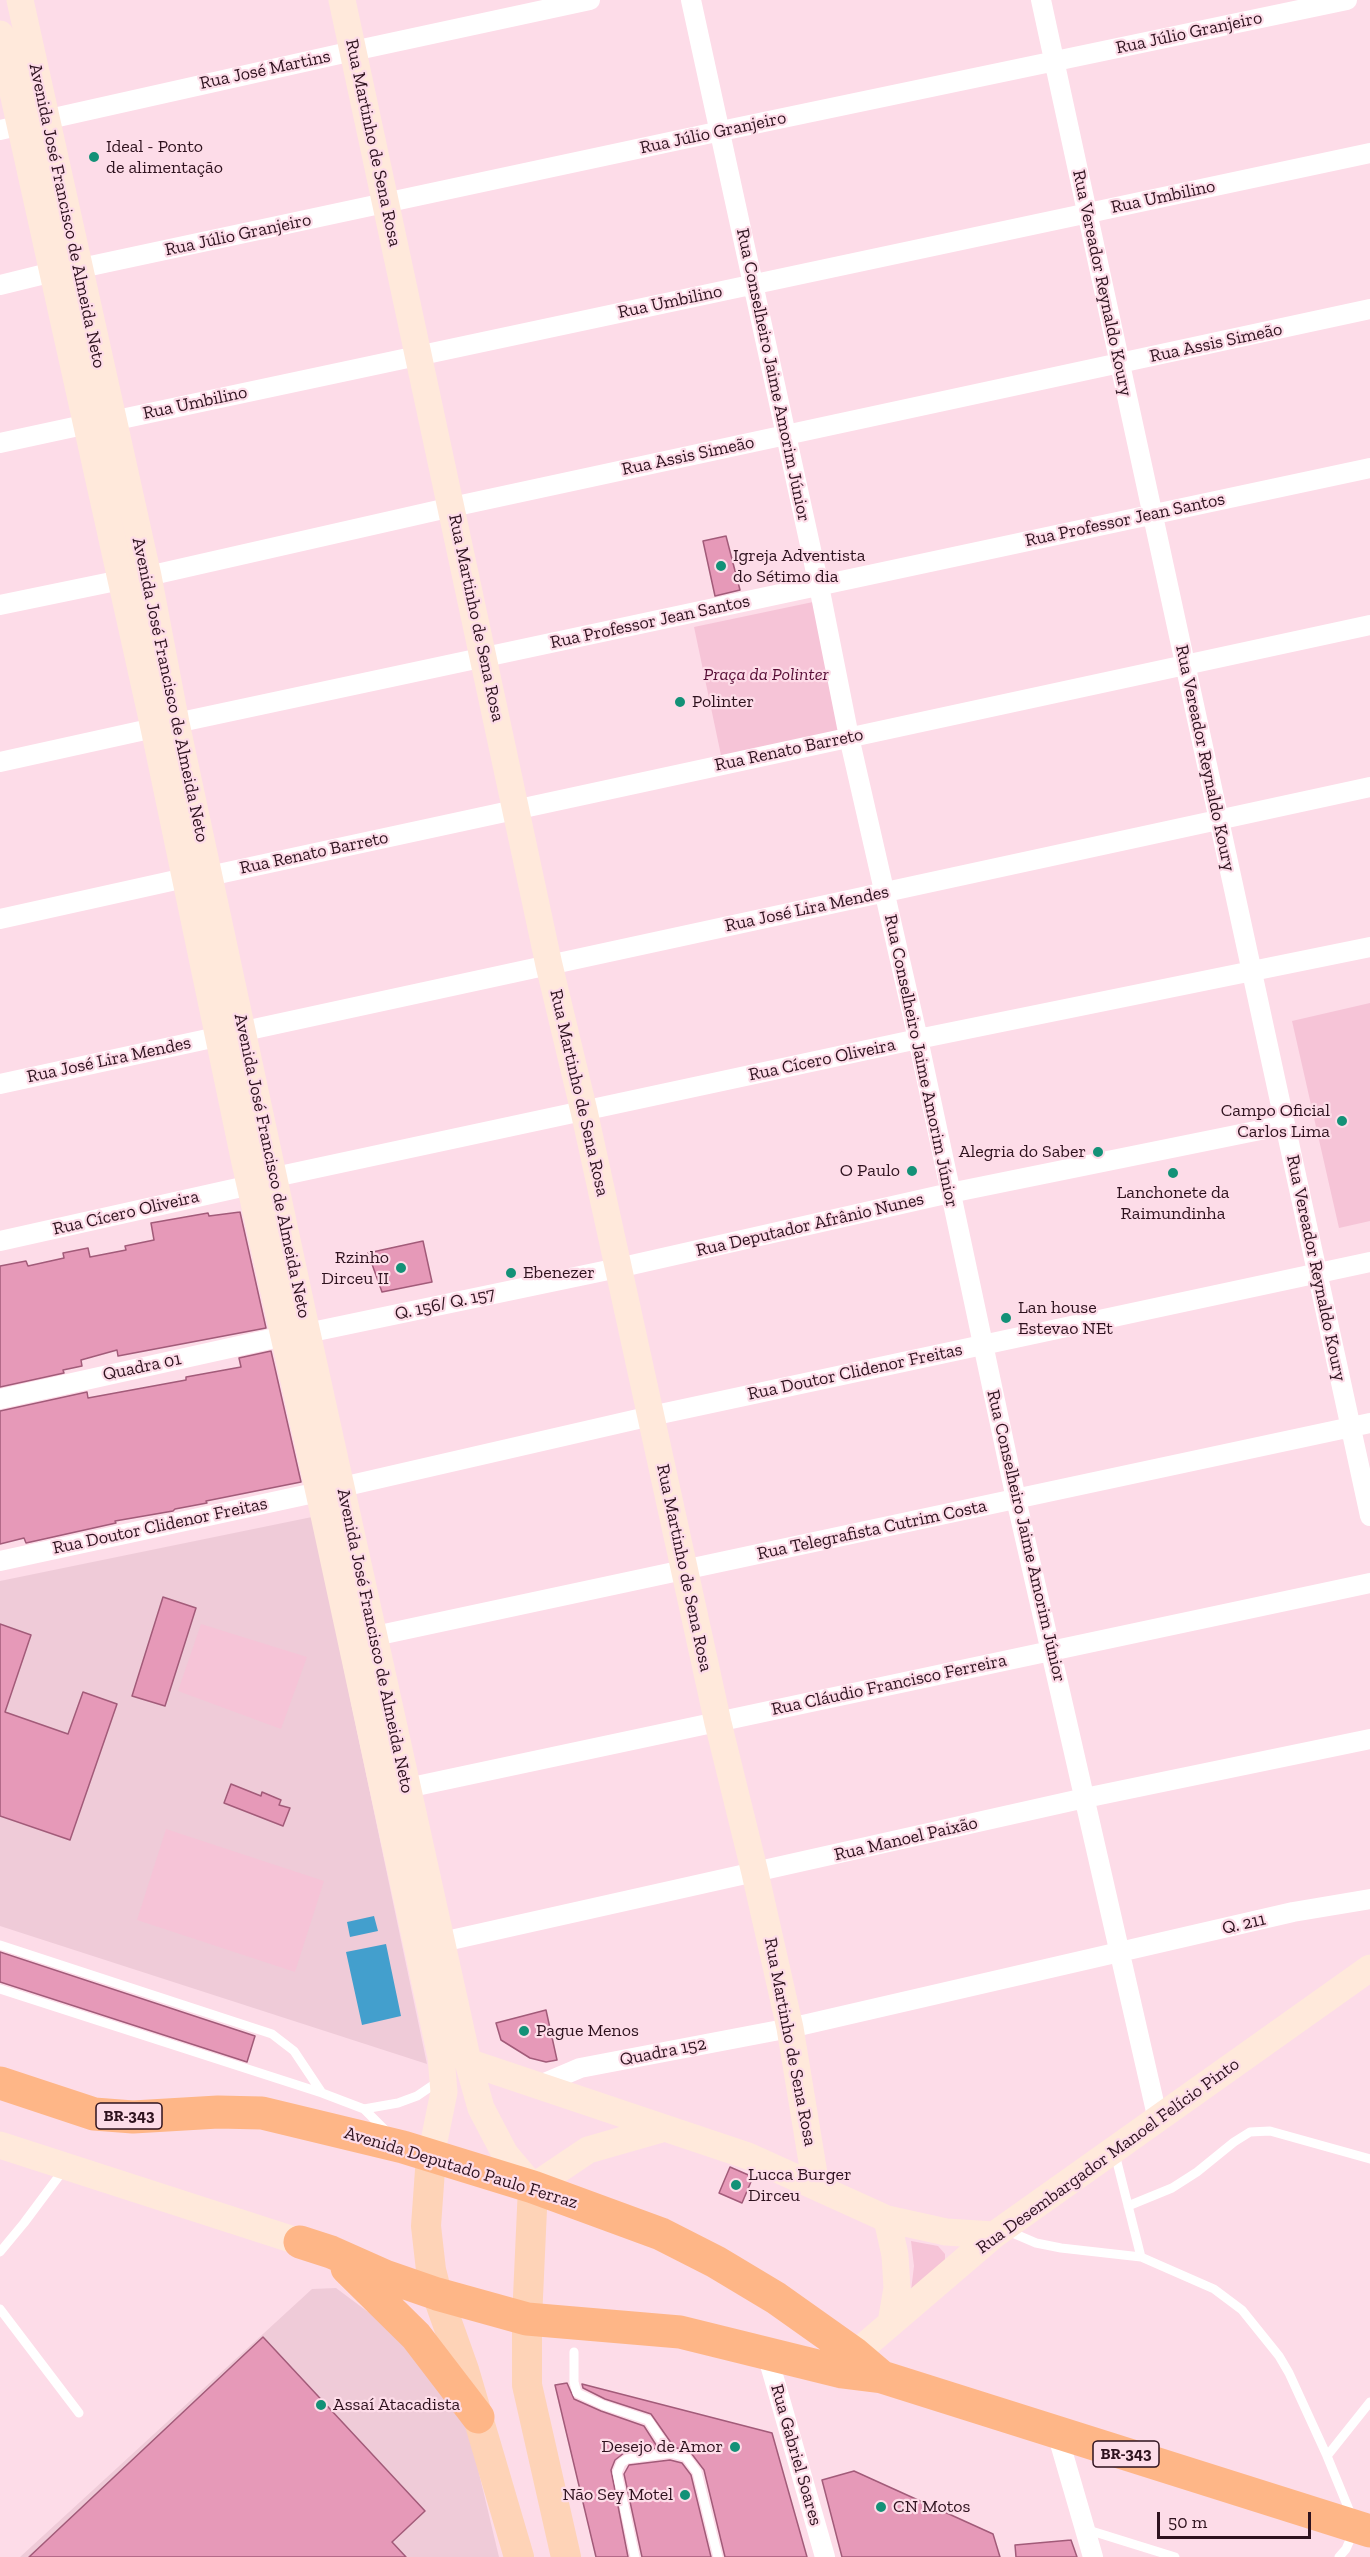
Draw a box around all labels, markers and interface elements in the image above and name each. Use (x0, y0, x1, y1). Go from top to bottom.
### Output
street label: Rua Júlio Granjeiro (1114, 7, 1264, 59)
street label: Rua Martinho de Sena Rosa (340, 37, 406, 249)
street label: Rua José Martins (198, 46, 332, 94)
street label: Avenida José Francisco de Almeida Neto (24, 62, 110, 370)
street label: Rua Júlio Granjeiro (638, 107, 788, 159)
place label: Ideal - Ponto de alimentação (106, 136, 223, 178)
marker: Ideal - Ponto de alimentação (87, 150, 101, 164)
street label: Rua Vereador Reynaldo Koury (1067, 168, 1137, 398)
street label: Rua Umbilino (1109, 175, 1217, 219)
street label: Rua Júlio Granjeiro (163, 209, 313, 261)
street label: Rua Conselheiro Jaime Amorim Júnior (731, 226, 815, 524)
street label: Rua Umbilino (616, 280, 724, 324)
street label: Rua Assis Simeão (1148, 318, 1284, 368)
street label: Rua Umbilino (141, 381, 249, 425)
street label: Rua Assis Simeão (620, 431, 756, 481)
street label: Rua Professor Jean Santos (1023, 488, 1227, 552)
street label: Rua Martinho de Sena Rosa (443, 512, 509, 724)
street label: Avenida José Francisco de Almeida Neto (127, 536, 213, 844)
place label: Igreja Adventista do Sétimo dia (733, 545, 865, 588)
marker: Igreja Adventista do Sétimo dia (714, 559, 728, 573)
street label: Rua Professor Jean Santos (548, 590, 752, 654)
street label: Rua Vereador Reynaldo Koury (1170, 643, 1240, 873)
park label: Praça da Polinter (703, 664, 829, 686)
place label: Polinter (692, 691, 754, 713)
marker: Polinter (673, 695, 687, 709)
street label: Rua Renato Barreto (713, 724, 865, 776)
street label: Rua Renato Barreto (238, 827, 390, 879)
street label: Rua José Lira Mendes (723, 881, 891, 937)
street label: Rua Conselheiro Jaime Amorim Júnior (879, 912, 963, 1210)
street label: Rua Martinho de Sena Rosa (545, 987, 613, 1199)
street label: Avenida José Francisco de Almeida Neto (229, 1012, 315, 1320)
street label: Rua José Lira Mendes (25, 1032, 193, 1088)
street label: Rua Cícero Oliveira (747, 1034, 897, 1086)
place label: Campo Oficial Carlos Lima (1221, 1100, 1330, 1142)
marker: Campo Oficial Carlos Lima (1335, 1114, 1349, 1128)
place label: Alegria do Saber (959, 1141, 1086, 1163)
marker: Alegria do Saber (1091, 1145, 1105, 1159)
street label: Rua Vereador Reynaldo Koury (1281, 1153, 1351, 1383)
place label: O Paulo (840, 1160, 900, 1182)
marker: O Paulo (905, 1164, 919, 1178)
marker: Lanchonete da Raimundinha (1166, 1166, 1180, 1180)
place label: Lanchonete da Raimundinha (1116, 1182, 1230, 1224)
street label: Rua Cícero Oliveira (51, 1186, 201, 1240)
street label: Rua Deputador Afrânio Nunes (694, 1188, 926, 1262)
place label: Rzinho Dirceu II (321, 1247, 389, 1290)
marker: Rzinho Dirceu II (394, 1261, 408, 1275)
place label: Ebenezer (523, 1262, 595, 1284)
marker: Ebenezer (504, 1266, 518, 1280)
street label: Q. 156/ Q. 157 (393, 1283, 497, 1325)
place label: Lan house Estevao NEt (1018, 1297, 1113, 1340)
marker: Lan house Estevao NEt (999, 1311, 1013, 1325)
street label: Rua Doutor Clidenor Freitas (746, 1339, 964, 1405)
street label: Quadra 01 (101, 1348, 183, 1386)
street label: Rua Conselheiro Jaime Amorim Júnior (982, 1388, 1070, 1684)
street label: Rua Martinho de Sena Rosa (651, 1462, 717, 1674)
street label: Avenida José Francisco de Almeida Neto (332, 1487, 418, 1795)
street label: Rua Doutor Clidenor Freitas (51, 1493, 269, 1559)
street label: Rua Telegrafista Cutrim Costa (755, 1495, 989, 1565)
street label: Rua Cláudio Francisco Ferreira (769, 1649, 1009, 1721)
street label: Rua Manoel Paixão (832, 1812, 980, 1866)
street label: Q. 211 (1220, 1909, 1268, 1939)
street label: Rua Martinho de Sena Rosa (759, 1936, 821, 2148)
place label: Pague Menos (536, 2020, 639, 2042)
marker: Pague Menos (517, 2024, 531, 2038)
street label: Quadra 152 (618, 2033, 708, 2071)
street label: Rua Desembargador Manoel Felício Pinto (972, 2053, 1244, 2259)
road number: BR-343 (96, 2103, 162, 2129)
street label: Avenida Deputado Paulo Ferraz (341, 2122, 581, 2214)
place label: Lucca Burger Dirceu (748, 2164, 852, 2206)
marker: Lucca Burger Dirceu (729, 2178, 743, 2192)
street label: Rua Gabriel Soares (765, 2382, 827, 2528)
place label: Assaí Atacadista (333, 2394, 460, 2416)
marker: Assaí Atacadista (314, 2398, 328, 2412)
place label: Desejo de Amor (601, 2436, 723, 2458)
marker: Desejo de Amor (728, 2440, 742, 2454)
road number: BR-343 (1093, 2441, 1159, 2467)
place label: Não Sey Motel (562, 2484, 673, 2506)
marker: Não Sey Motel (678, 2488, 692, 2502)
place label: CN Motos (893, 2496, 970, 2518)
marker: CN Motos (874, 2500, 888, 2514)
scale bar (1160, 2500, 1314, 2538)
text: 50 m (1168, 2511, 1207, 2533)

